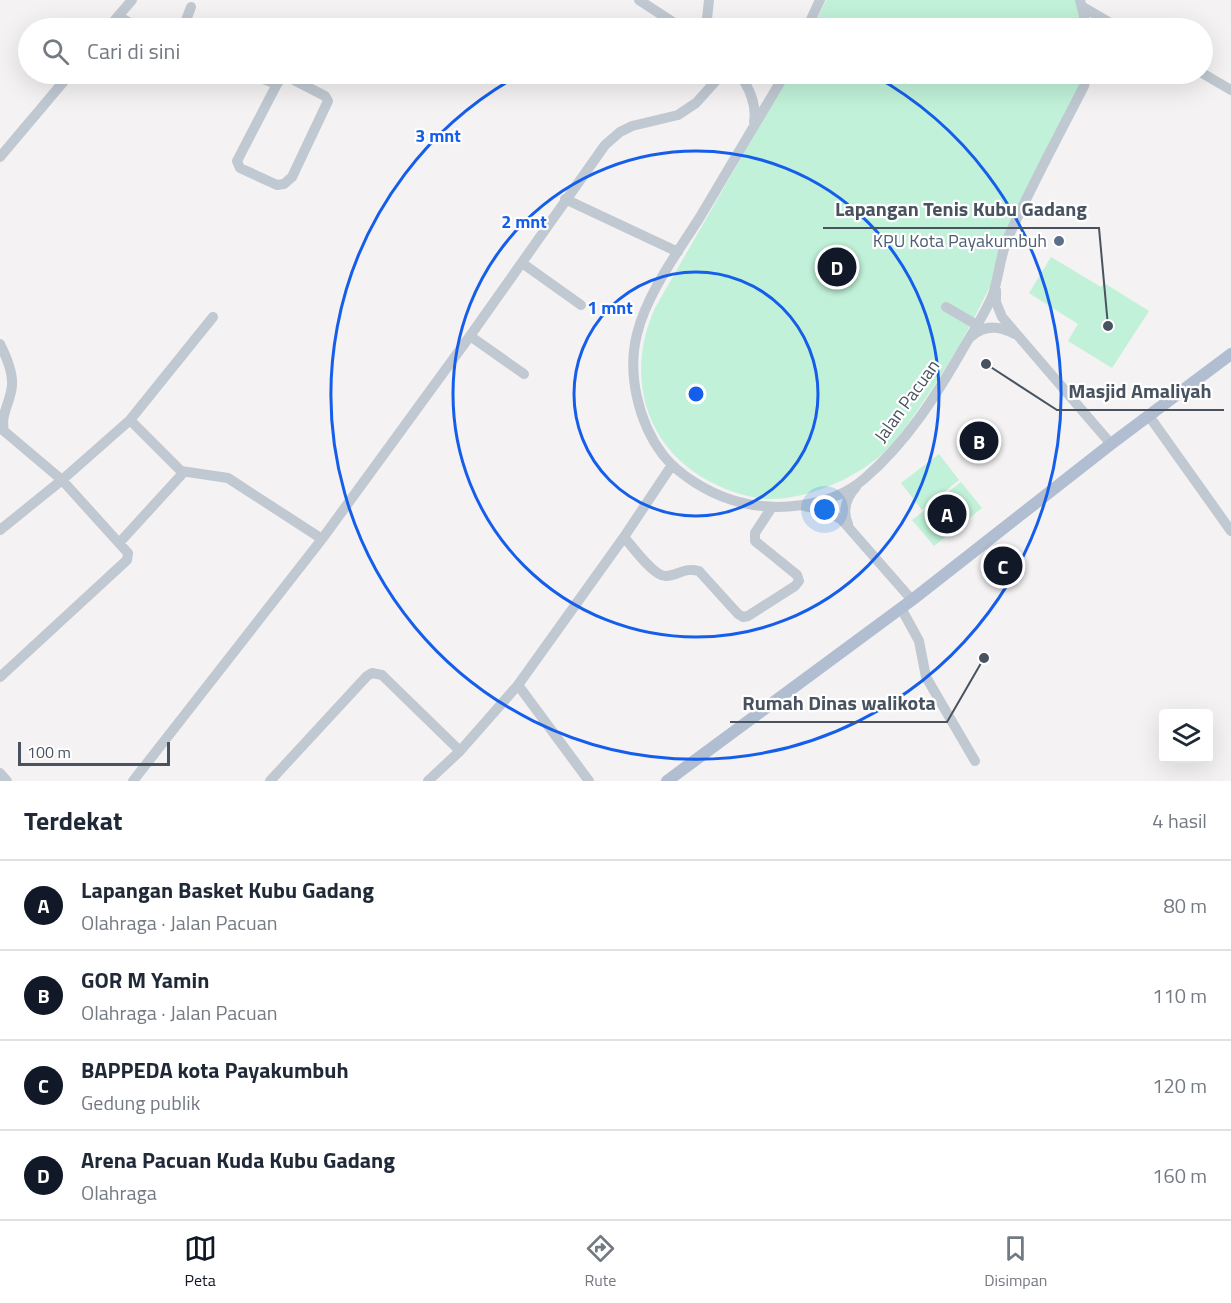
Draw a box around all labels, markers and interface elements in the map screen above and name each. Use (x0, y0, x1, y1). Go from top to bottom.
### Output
search box (18, 18, 1213, 84)
text: Cari di sini (87, 34, 180, 68)
icon: search (39, 35, 72, 68)
text: 3 mnt (415, 122, 461, 149)
callout: Lapangan Tenis Kubu Gadang (823, 190, 1099, 228)
text: Lapangan Tenis Kubu Gadang (835, 193, 1087, 224)
text: 2 mnt (501, 208, 547, 235)
place label: KPU Kota Payakumbuh (873, 227, 1047, 254)
marker: KPU Kota Payakumbuh (1052, 234, 1066, 248)
pin: D (818, 244, 856, 290)
text: 1 mnt (587, 294, 633, 321)
street label: Jalan Pacuan (867, 354, 946, 448)
callout: Masjid Amaliyah (1057, 372, 1224, 410)
text: Masjid Amaliyah (1068, 375, 1212, 406)
centre of rings (686, 384, 706, 404)
pin: B (960, 418, 998, 464)
pin: A (928, 492, 966, 536)
your location (810, 495, 839, 524)
pin: C (984, 544, 1022, 588)
callout: Rumah Dinas walikota (730, 684, 947, 722)
text: Rumah Dinas walikota (742, 687, 936, 718)
map controls (1159, 709, 1213, 763)
button: layers (1159, 709, 1213, 763)
scale bar (18, 739, 170, 766)
text: 100 m (27, 740, 71, 764)
text: Terdekat (24, 801, 123, 840)
text: 4 hasil (1152, 805, 1207, 836)
text: Lapangan Basket Kubu Gadang (81, 873, 374, 907)
text: A (37, 890, 50, 921)
text: 80 m (1163, 890, 1207, 921)
text: Olahraga · Jalan Pacuan (81, 907, 277, 938)
text: GOR M Yamin (81, 963, 209, 997)
text: B (37, 980, 50, 1011)
text: 110 m (1152, 980, 1207, 1011)
text: Olahraga · Jalan Pacuan (81, 997, 277, 1028)
text: BAPPEDA kota Payakumbuh (81, 1053, 349, 1087)
text: C (38, 1070, 49, 1101)
text: 120 m (1152, 1070, 1207, 1101)
text: Gedung publik (81, 1087, 200, 1118)
text: Arena Pacuan Kuda Kubu Gadang (81, 1143, 395, 1177)
text: D (37, 1160, 50, 1191)
text: 160 m (1152, 1160, 1207, 1191)
text: Olahraga (81, 1177, 157, 1208)
tab: Peta (184, 1232, 217, 1292)
tab: Rute (584, 1232, 617, 1292)
tab: Disimpan (984, 1232, 1047, 1292)

